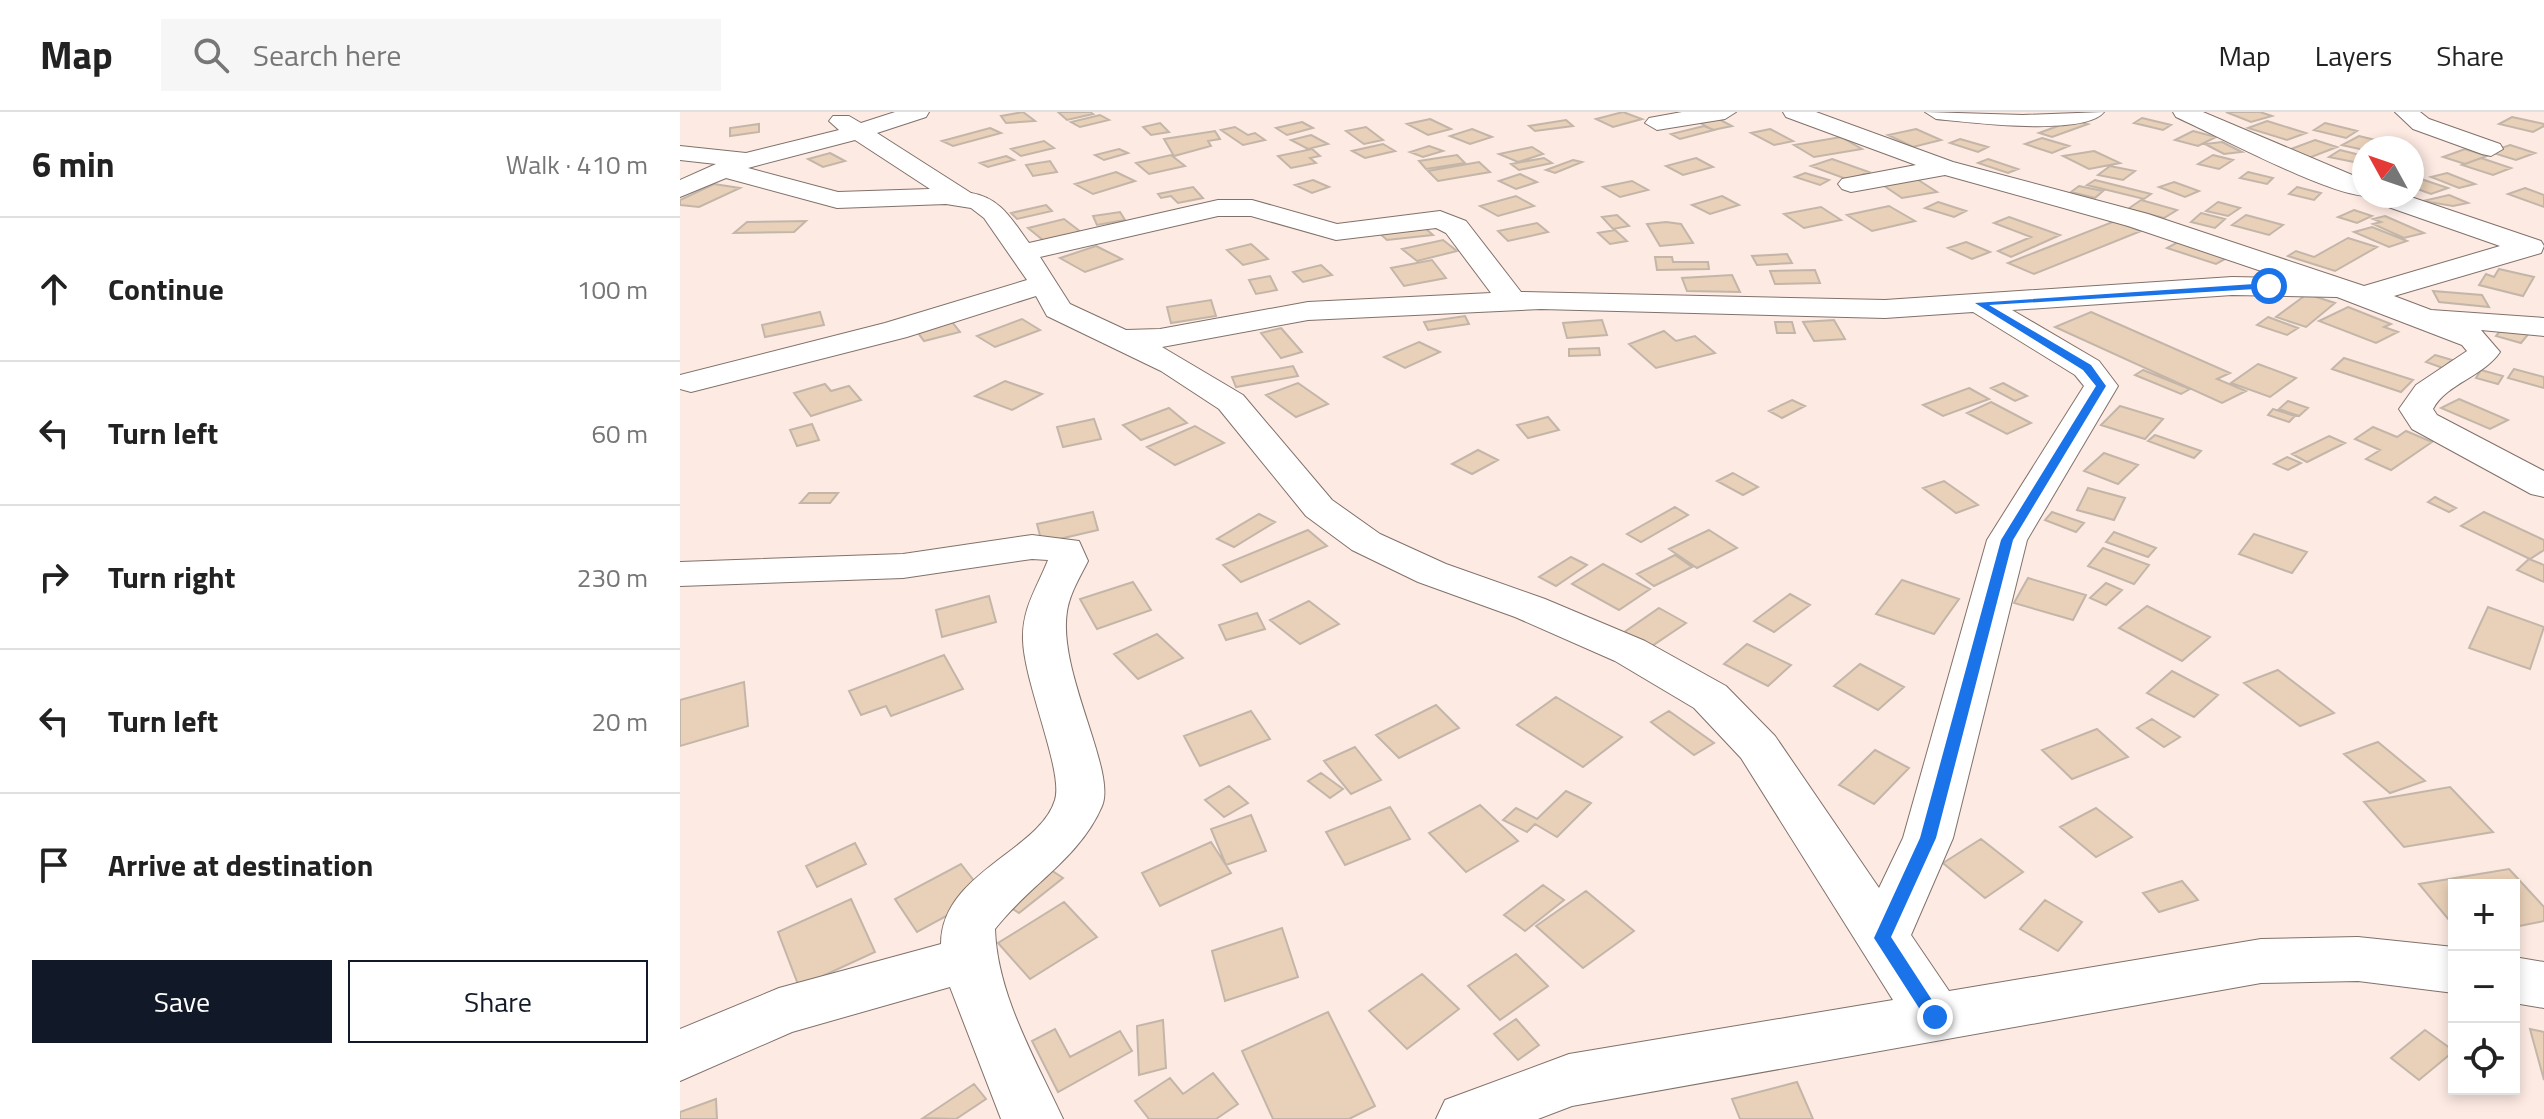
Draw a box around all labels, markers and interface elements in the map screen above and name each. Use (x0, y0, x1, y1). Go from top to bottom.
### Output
search box (161, 19, 721, 91)
text: Map (40, 26, 113, 84)
text: Search here (253, 32, 402, 78)
icon: search (189, 33, 233, 77)
text: Map (2218, 34, 2271, 77)
text: Layers (2315, 34, 2392, 77)
text: Share (2436, 34, 2504, 77)
north arrow (2352, 136, 2424, 208)
text: 6 min (32, 138, 115, 190)
text: Walk · 410 m (506, 145, 648, 184)
text: Continue (108, 266, 224, 312)
icon: ahead (32, 267, 76, 311)
route start (2251, 268, 2287, 304)
text: 100 m (577, 270, 648, 309)
text: Turn left (108, 410, 218, 456)
icon: left (32, 411, 76, 455)
text: 60 m (591, 414, 648, 453)
text: Turn right (108, 554, 236, 600)
icon: right (32, 555, 76, 599)
text: 230 m (577, 558, 648, 597)
text: Turn left (108, 698, 218, 744)
icon: left (32, 699, 76, 743)
text: 20 m (591, 702, 648, 741)
text: Arrive at destination (108, 842, 373, 888)
icon: arrive (32, 843, 76, 887)
map controls (2448, 879, 2520, 1095)
button: + (2448, 879, 2520, 951)
button: − (2448, 951, 2520, 1023)
button: Save (32, 960, 332, 1043)
button: Share (348, 960, 648, 1043)
route end (1917, 999, 1953, 1035)
button: locate (2448, 1023, 2520, 1095)

